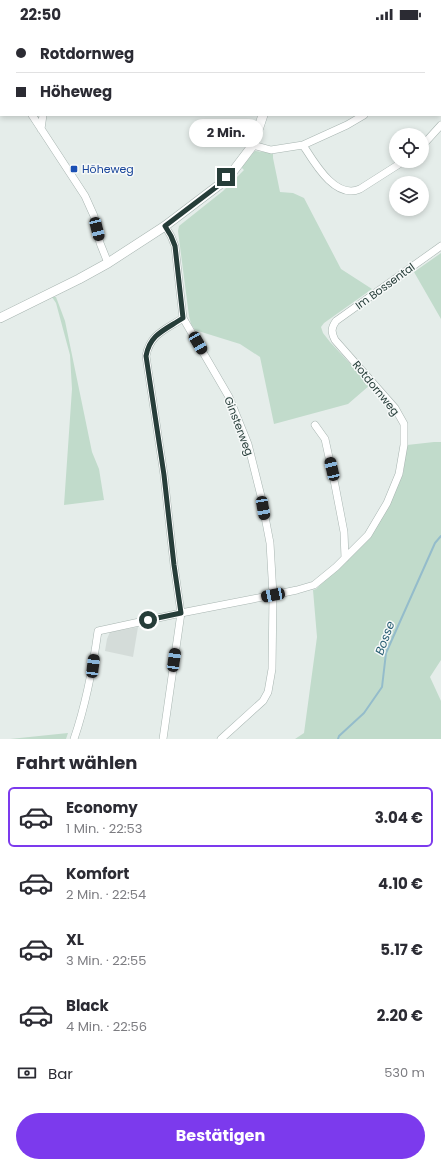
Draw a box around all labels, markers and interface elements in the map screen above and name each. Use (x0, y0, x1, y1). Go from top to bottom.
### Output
text: 22:50 (20, 4, 61, 25)
text: Rotdornweg (40, 43, 134, 64)
text: Höheweg (40, 81, 112, 102)
callout: 2 Min. (189, 119, 263, 147)
text: 2 Min. (207, 123, 245, 142)
map controls (389, 128, 429, 216)
button: locate (389, 128, 429, 168)
place label: Höheweg (82, 161, 134, 177)
marker: Höheweg (69, 164, 79, 174)
route end (217, 168, 235, 186)
button: layers (389, 176, 429, 216)
car (88, 216, 106, 242)
street label: Im Bossental (352, 259, 418, 313)
car (187, 330, 209, 356)
street label: Rotdornweg (349, 357, 403, 419)
street label: Ginsterweg (220, 394, 258, 458)
car (323, 456, 341, 482)
car (255, 495, 271, 521)
car (260, 587, 286, 603)
route start (139, 611, 157, 629)
water label: Bosse (371, 618, 399, 657)
car (166, 647, 182, 673)
car (86, 653, 100, 679)
text: Fahrt wählen (16, 750, 138, 775)
text: Economy (66, 797, 138, 818)
icon: car (18, 799, 54, 835)
text: 3.04 € (375, 807, 423, 828)
text: 1 Min. · 22:53 (66, 819, 142, 838)
text: Komfort (66, 863, 129, 884)
icon: car (18, 865, 54, 901)
text: 4.10 € (378, 873, 423, 894)
text: 2 Min. · 22:54 (66, 885, 146, 904)
text: XL (66, 929, 84, 950)
icon: car (18, 931, 54, 967)
text: 5.17 € (380, 939, 423, 960)
text: 3 Min. · 22:55 (66, 951, 146, 970)
text: Black (66, 995, 109, 1016)
icon: car (18, 997, 54, 1033)
text: 2.20 € (377, 1005, 423, 1026)
text: 4 Min. · 22:56 (66, 1017, 147, 1036)
icon: cash (16, 1062, 38, 1084)
text: Bar (48, 1063, 73, 1084)
text: 530 m (384, 1063, 425, 1082)
button: Bestätigen (16, 1113, 425, 1159)

